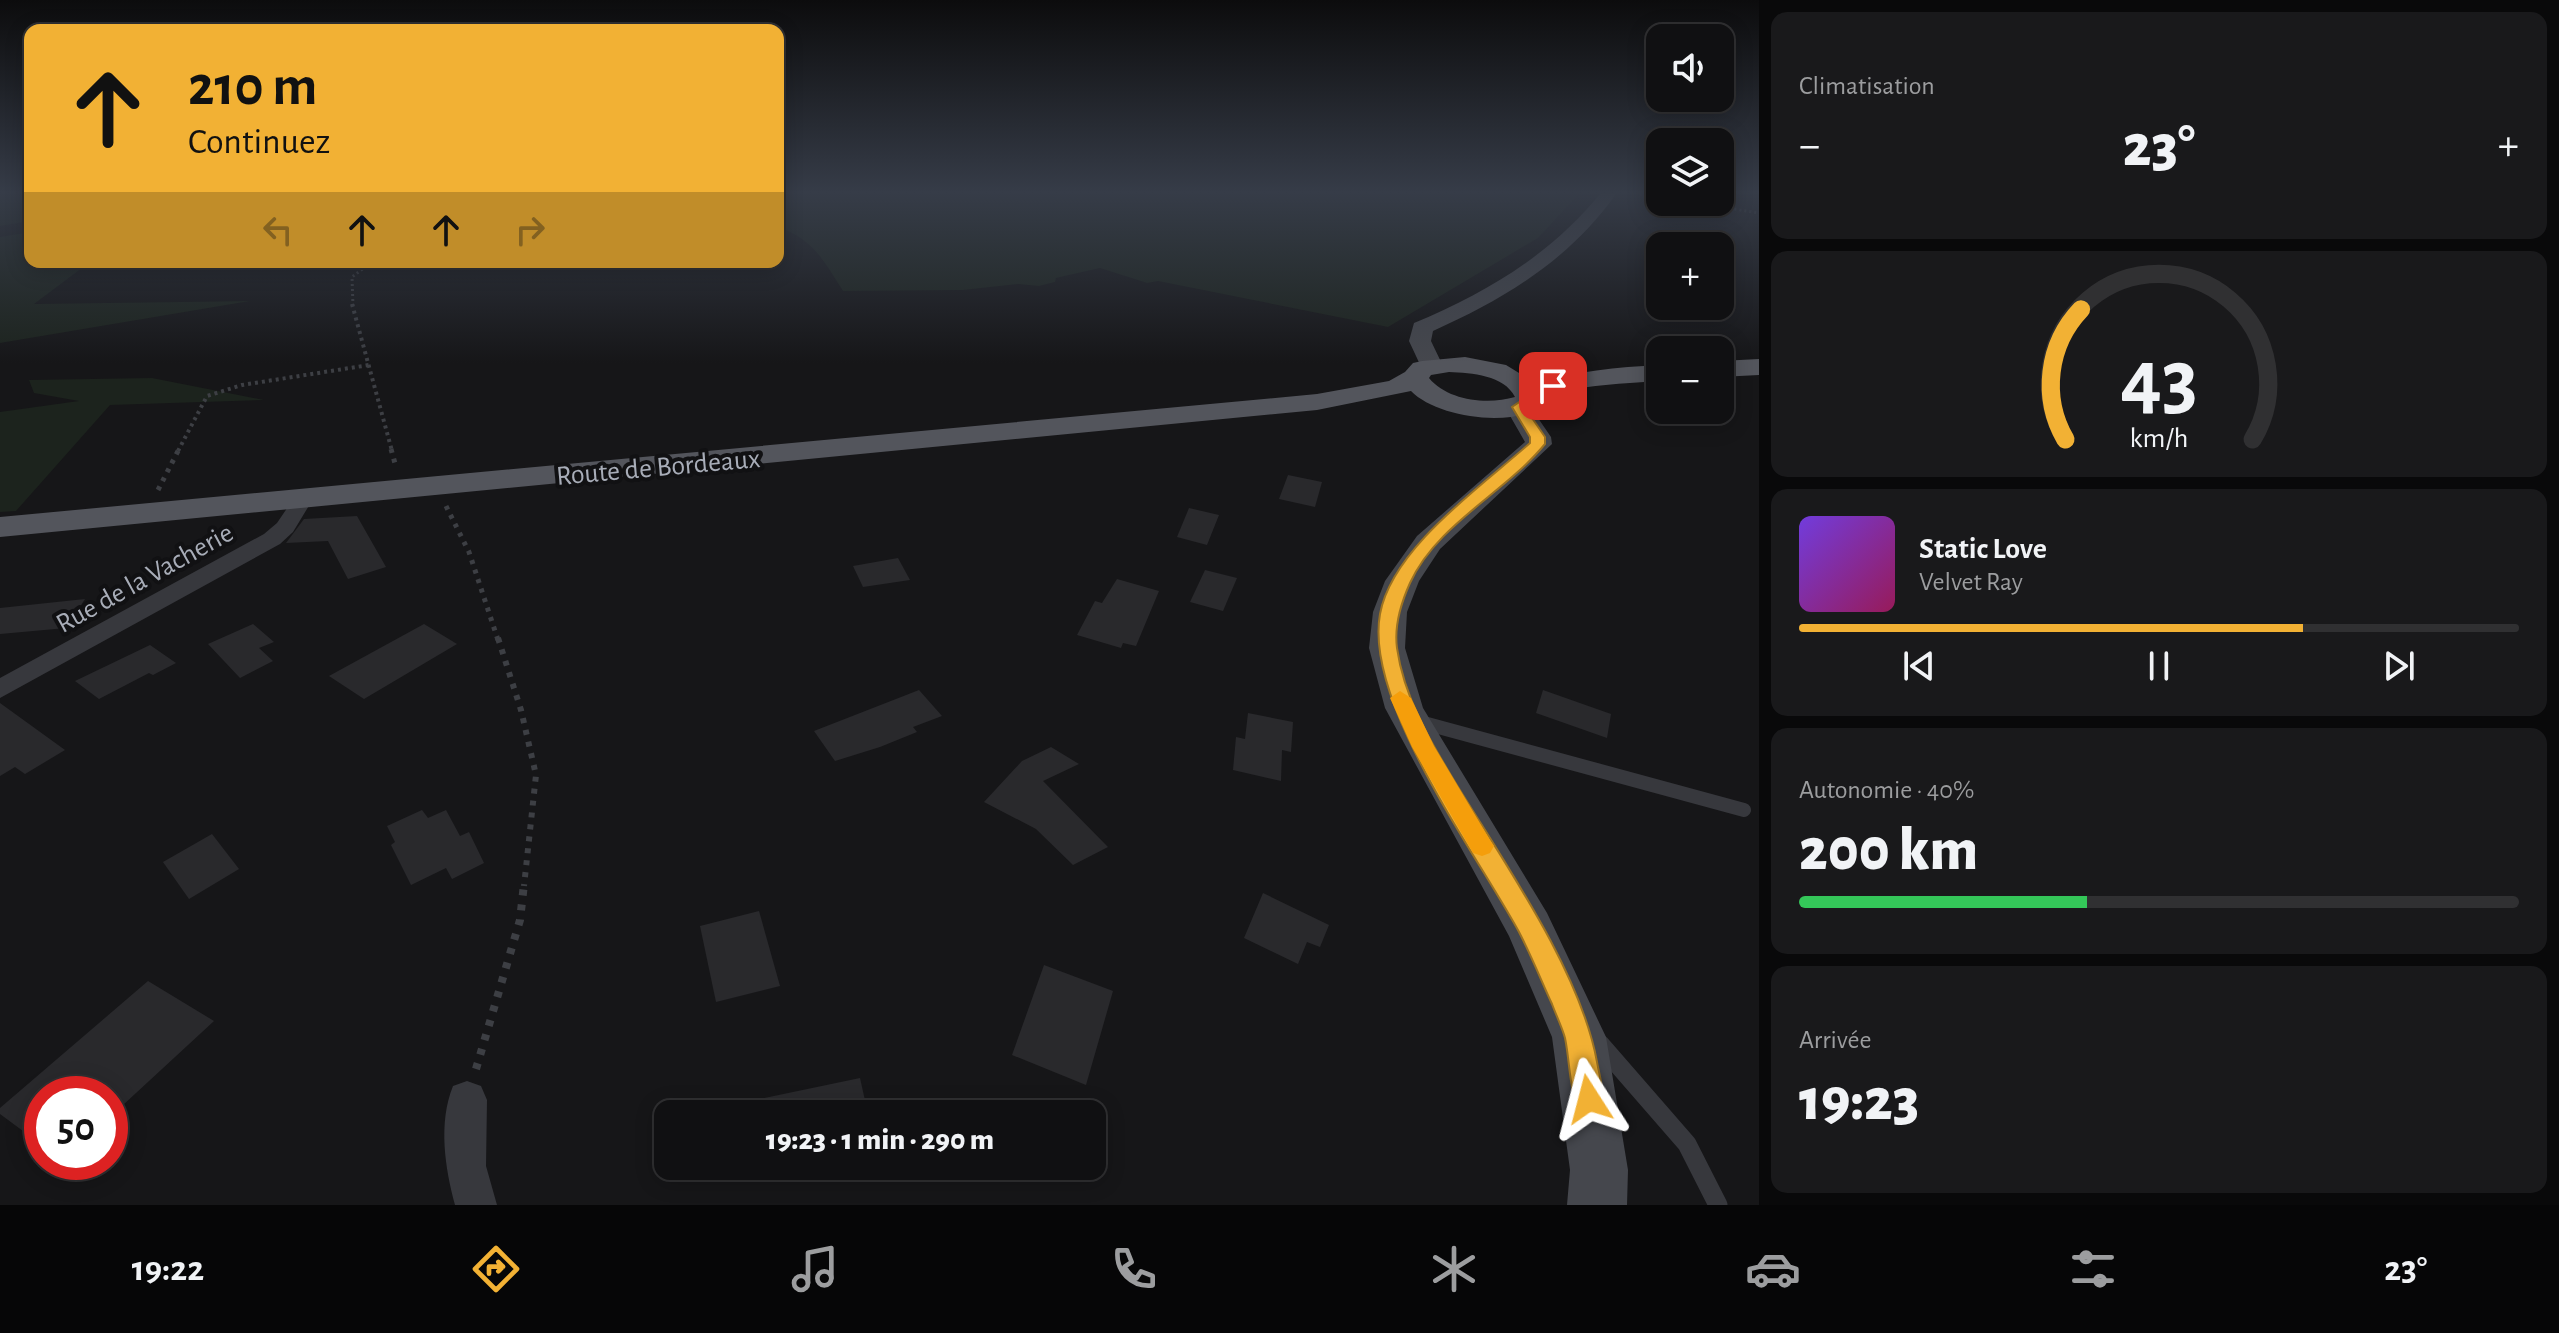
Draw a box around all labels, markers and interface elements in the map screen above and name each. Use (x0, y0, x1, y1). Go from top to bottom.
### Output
map controls (1646, 24, 1734, 424)
button: sound (1646, 24, 1734, 112)
icon: ahead (56, 56, 160, 160)
text: 210 m (188, 59, 317, 115)
text: Climatisation (1799, 73, 1935, 99)
text: 23° (2123, 117, 2195, 177)
text: Continuez (188, 124, 330, 160)
text: − (1799, 124, 1820, 168)
text: + (2498, 124, 2519, 168)
button: layers (1646, 128, 1734, 216)
icon: left (256, 208, 300, 252)
icon: ahead (340, 208, 384, 252)
icon: ahead (424, 208, 468, 252)
icon: right (508, 208, 552, 252)
button: + (1646, 232, 1734, 320)
button: − (1646, 336, 1734, 424)
text: 43 (2120, 338, 2198, 422)
pin (1519, 352, 1587, 420)
icon: arrive (1531, 364, 1575, 408)
text: km/h (2130, 424, 2188, 453)
street label: Route de Bordeaux (555, 445, 761, 491)
street label: Rue de la Vacherie (52, 519, 238, 639)
text: Static Love (1919, 534, 2047, 564)
text: Velvet Ray (1919, 569, 2023, 595)
icon: previous (1897, 644, 1941, 688)
icon: pause (2137, 644, 2181, 688)
icon: next (2377, 644, 2421, 688)
text: Autonomie · 40% (1799, 777, 1974, 803)
text: 200 km (1799, 821, 1978, 881)
text: Arrivée (1799, 1027, 1871, 1053)
position arrow (1547, 1057, 1631, 1141)
text: 19:23 (1799, 1071, 1919, 1131)
speed limit sign: 50 (24, 1076, 128, 1180)
text: 19:23 · 1 min · 290 m (766, 1125, 994, 1155)
icon: directions (468, 1241, 524, 1297)
icon: music (787, 1241, 843, 1297)
icon: phone (1106, 1241, 1162, 1297)
icon: climate (1426, 1241, 1482, 1297)
icon: car (1745, 1241, 1801, 1297)
icon: filters (2065, 1241, 2121, 1297)
text: 19:22 (132, 1251, 204, 1287)
text: 23° (2384, 1251, 2427, 1287)

